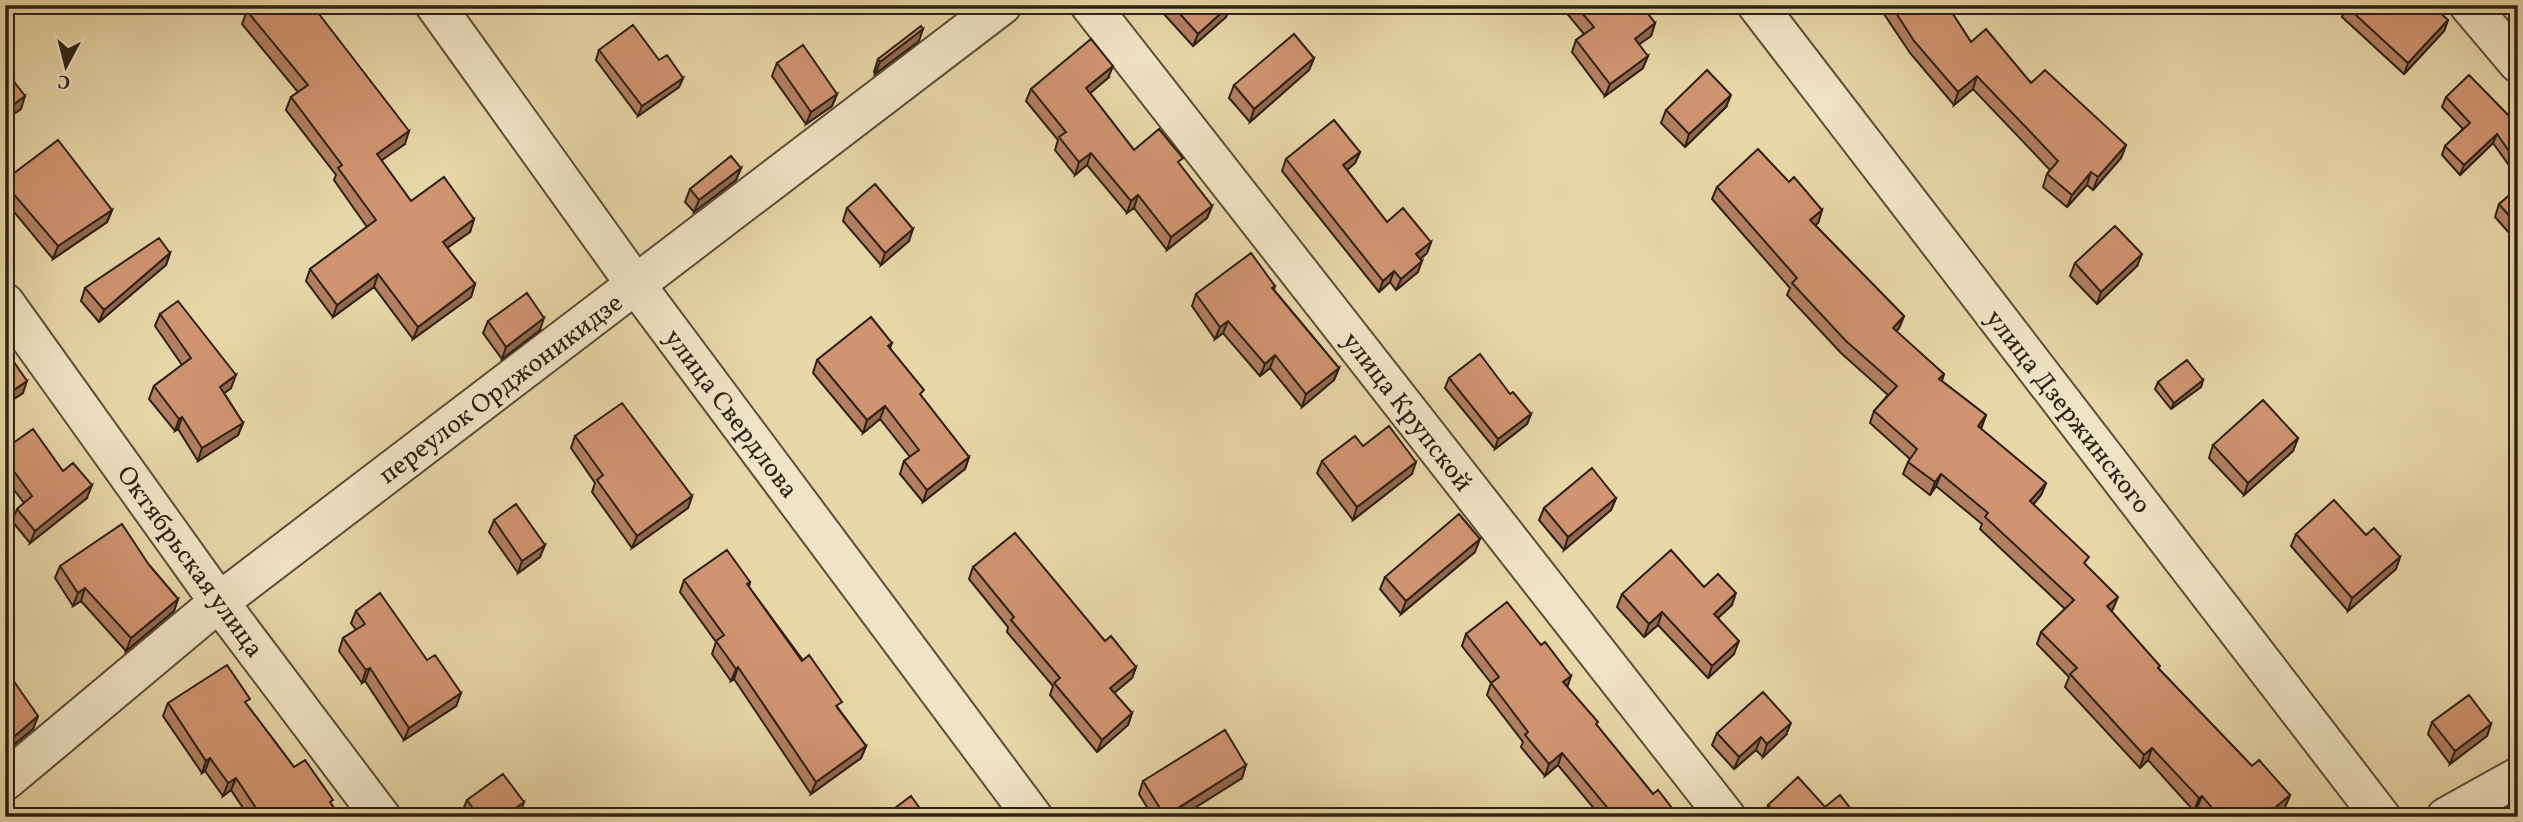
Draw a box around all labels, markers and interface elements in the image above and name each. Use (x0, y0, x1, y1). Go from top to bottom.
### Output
north arrow (32, 32, 102, 102)
text: С (57, 67, 72, 95)
street label: переулок Орджоникидзе (372, 286, 631, 493)
street label: улица Дзержинского (1976, 302, 2159, 522)
street label: улица Свердлова (655, 322, 806, 506)
street label: улица Крупской (1333, 325, 1480, 500)
street label: Октябрьская улица (107, 459, 271, 666)

